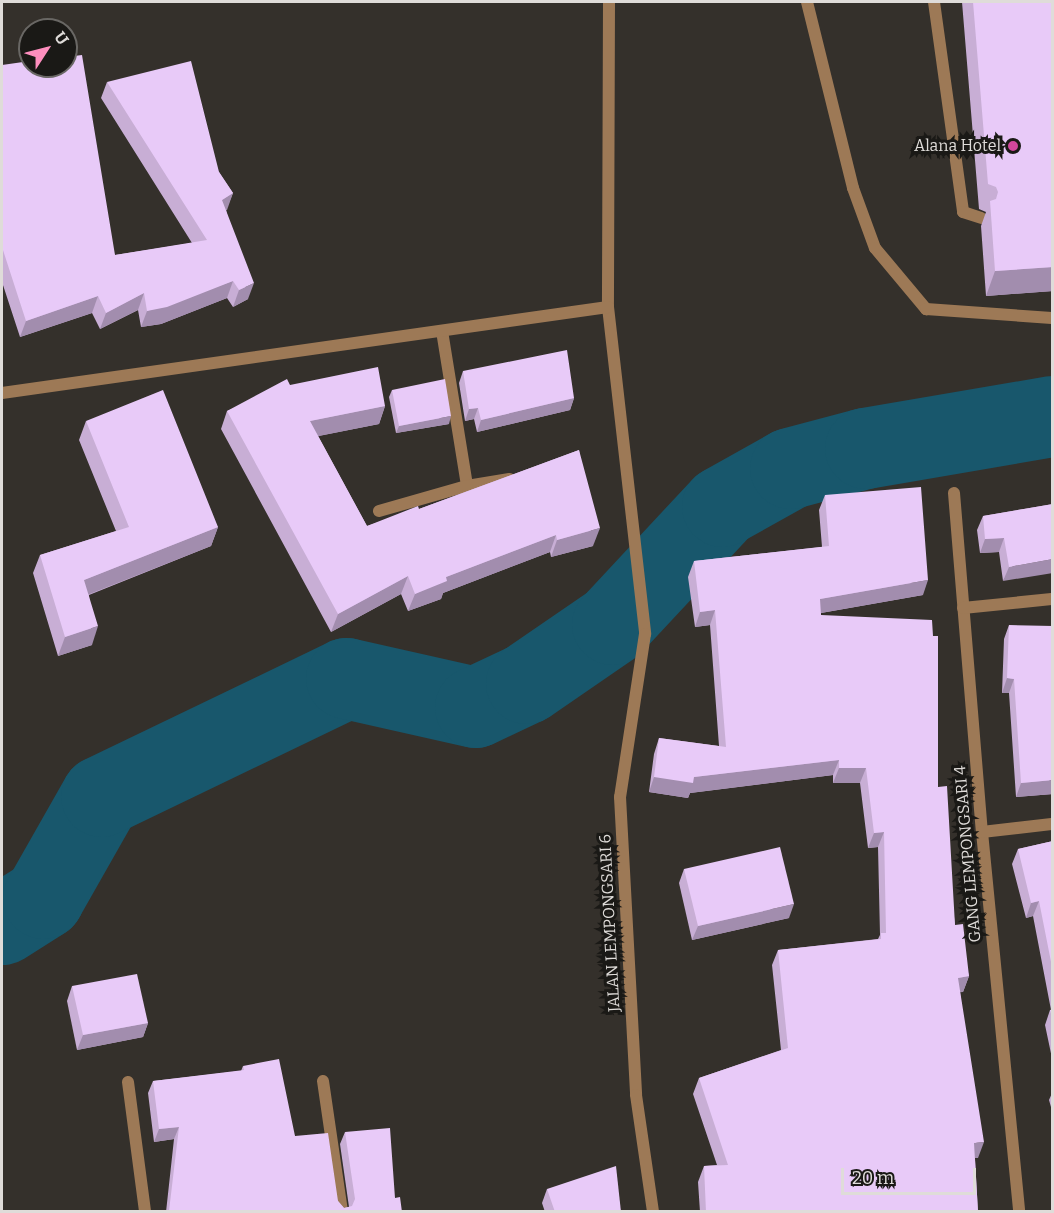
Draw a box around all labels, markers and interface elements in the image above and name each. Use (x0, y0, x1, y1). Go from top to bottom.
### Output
north arrow (18, 18, 78, 78)
text: U (50, 28, 73, 49)
place label: Alana Hotel (914, 136, 1001, 156)
marker: Alana Hotel (1006, 139, 1020, 153)
street label: GANG LEMPONGSARI 4 (951, 765, 985, 943)
street label: JALAN LEMPONGSARI 6 (596, 834, 624, 1012)
scale bar (844, 1156, 979, 1194)
text: 20 m (852, 1167, 894, 1189)

